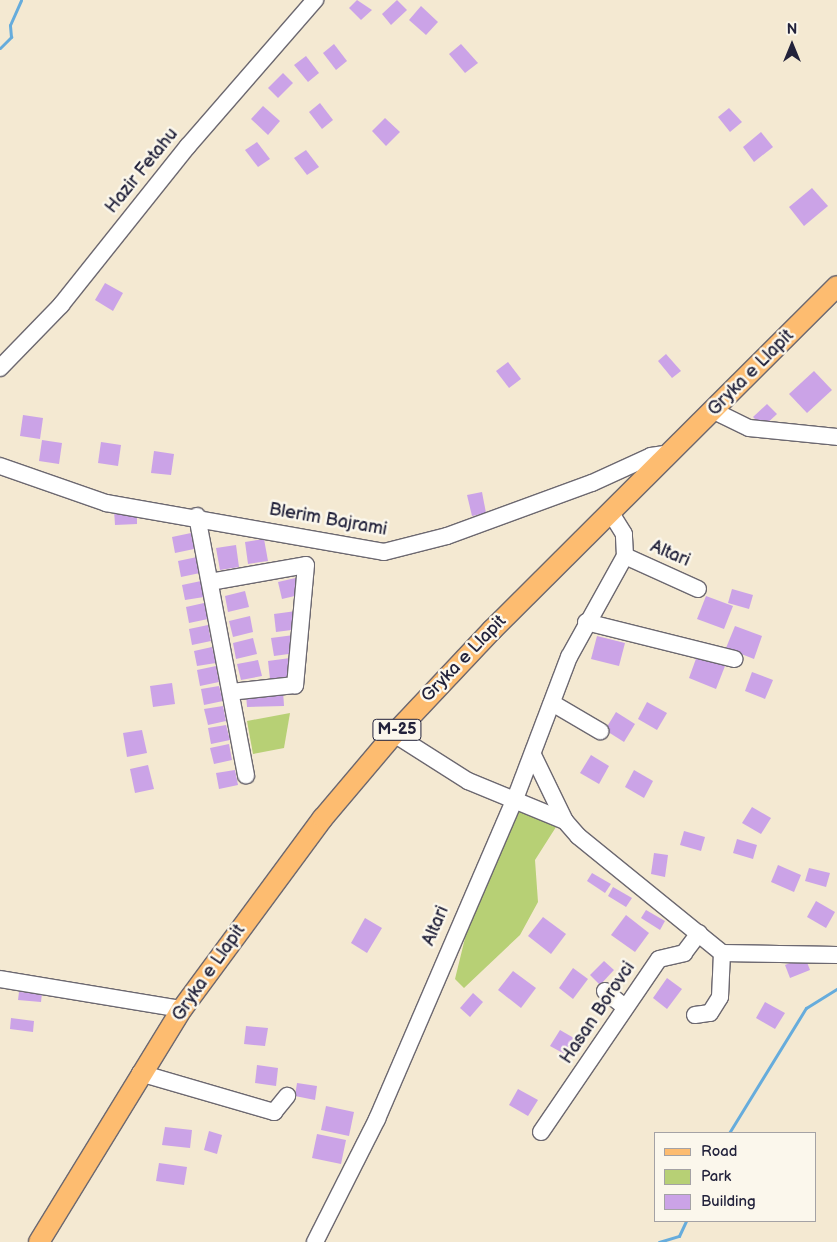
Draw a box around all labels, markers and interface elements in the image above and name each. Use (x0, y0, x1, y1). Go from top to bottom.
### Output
north arrow (767, 20, 817, 70)
text: N (787, 21, 797, 38)
street label: Hazir Fetahu (101, 124, 183, 218)
street label: Gryka e Llapit (704, 326, 798, 420)
street label: Blerim Bajrami (267, 499, 389, 541)
street label: Altari (647, 536, 693, 572)
street label: Gryka e Llapit (417, 611, 511, 707)
road number: M-25 (372, 716, 422, 744)
street label: Altari (418, 903, 454, 949)
street label: Gryka e Llapit (168, 921, 250, 1025)
street label: Hasan Borovci (556, 958, 640, 1068)
legend (654, 1132, 817, 1222)
text: Road (701, 1142, 737, 1161)
text: Park (701, 1167, 731, 1186)
text: Building (701, 1192, 756, 1211)

